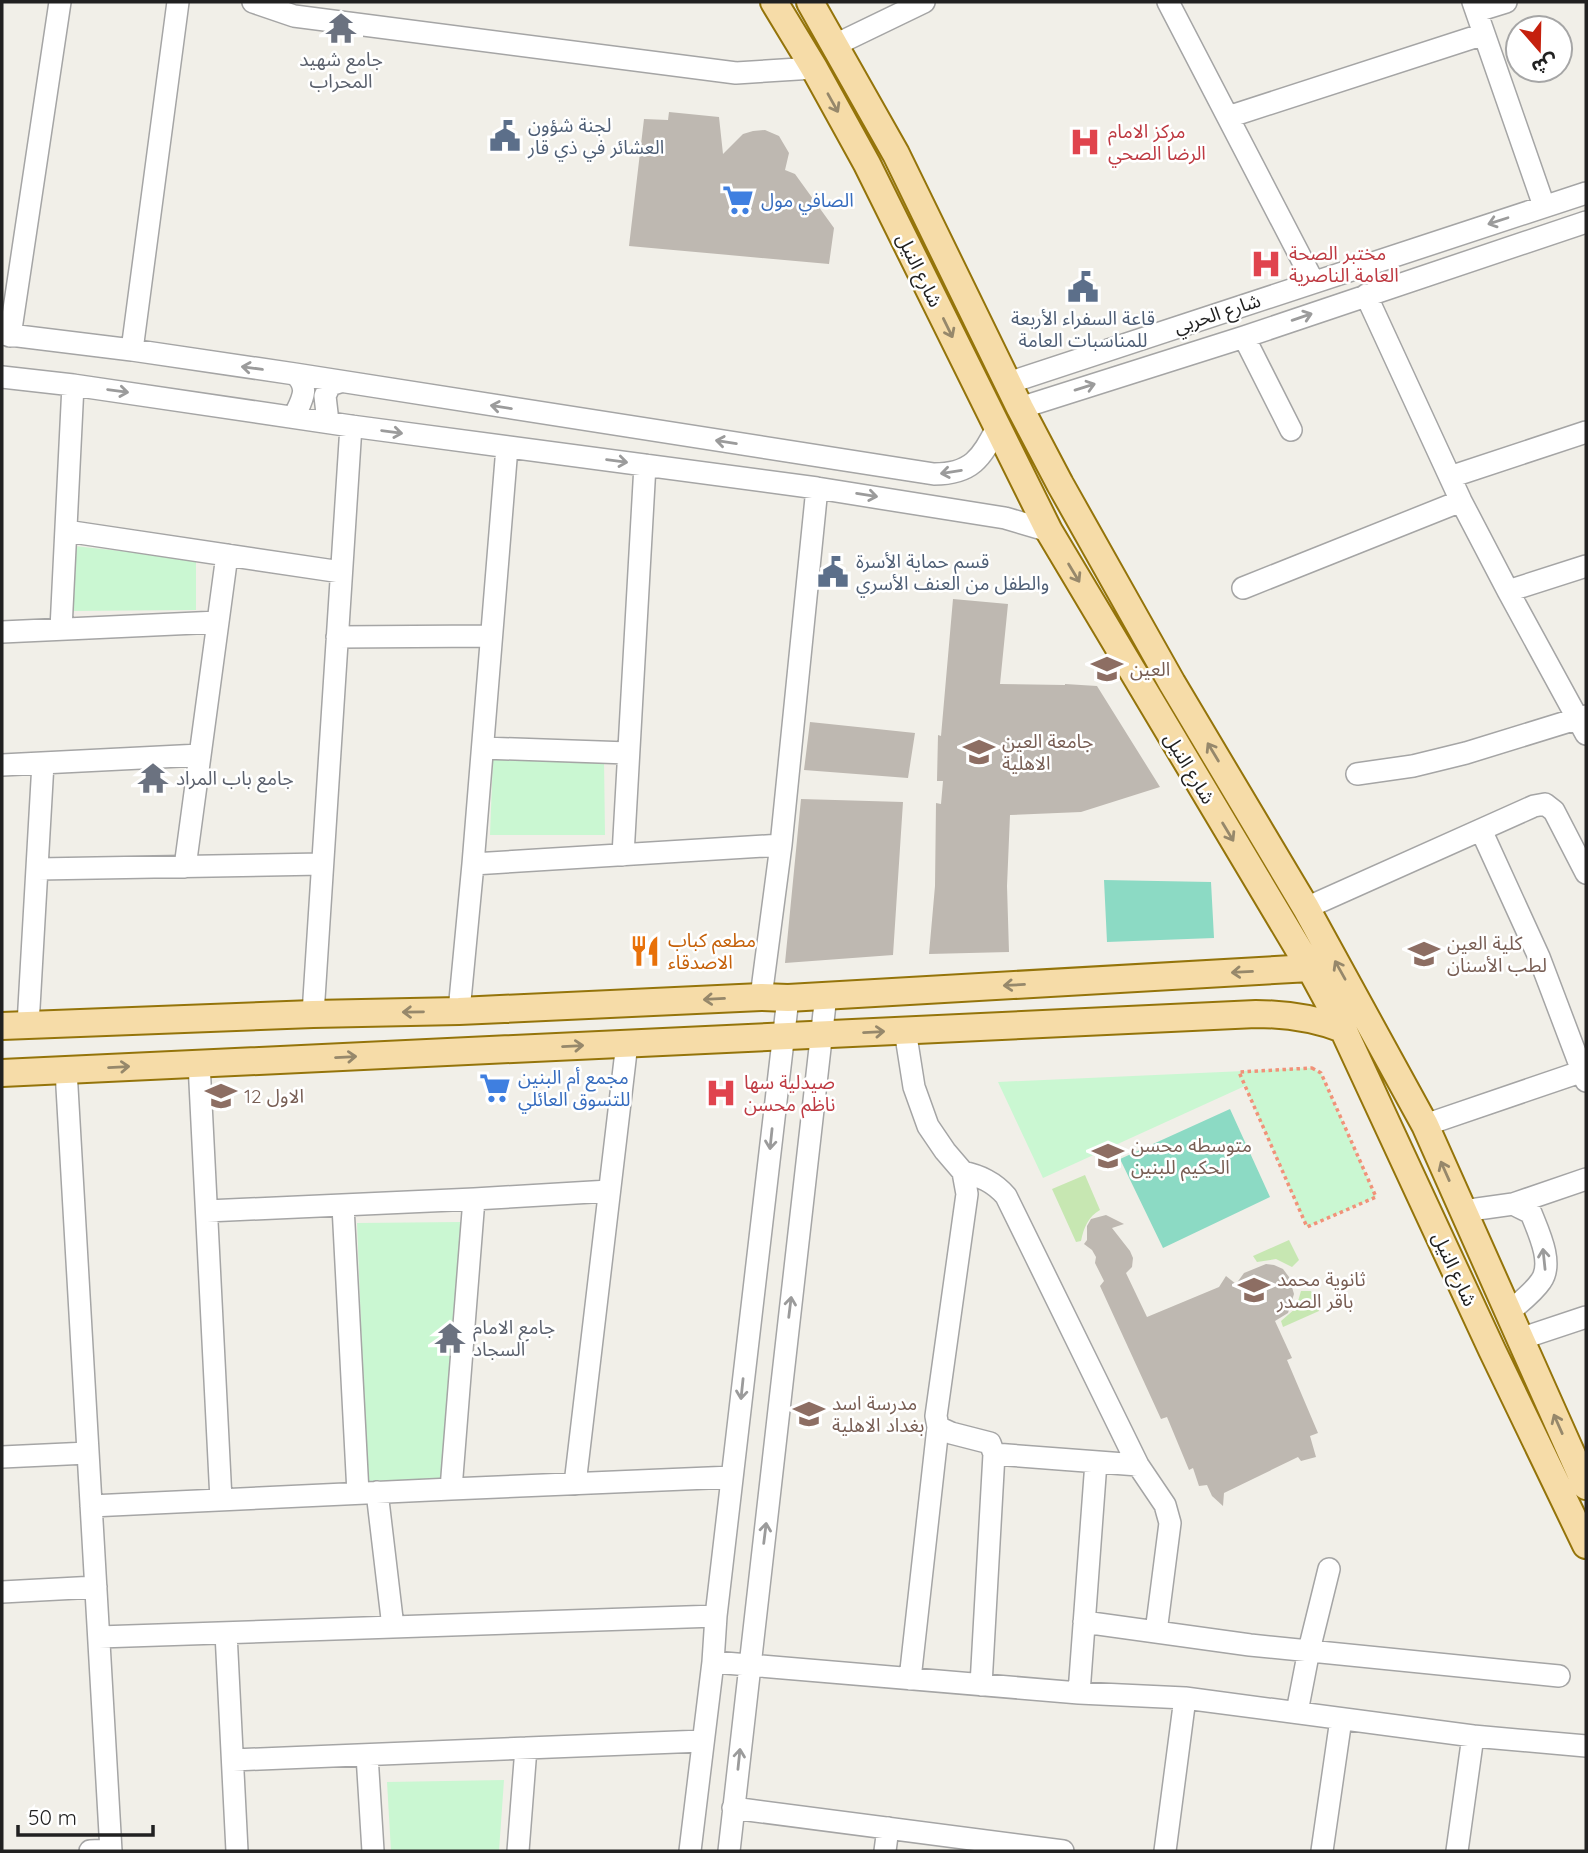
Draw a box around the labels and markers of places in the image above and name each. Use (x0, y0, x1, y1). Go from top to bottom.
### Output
temple icon: جامع شهيد المحراب (324, 11, 358, 45)
place label: جامع شهيد المحراب (299, 47, 383, 93)
place label: لجنة شؤون العشائر في ذي قار (527, 113, 664, 162)
public building icon: لجنة شؤون العشائر في ذي قار (488, 119, 522, 153)
place label: مركز الامام الرضا الصحي (1108, 119, 1206, 168)
hospital icon: مركز الامام الرضا الصحي (1068, 125, 1102, 159)
supermarket icon: الصافي مول (721, 183, 755, 217)
place label: الصافي مول (761, 188, 854, 215)
place label: مختبر الصحة العامة الناصرية (1289, 241, 1399, 287)
hospital icon: مختبر الصحة العامة الناصرية (1249, 247, 1283, 281)
public building icon: قاعة السفراء الأربعة للمناسبات العامة (1066, 270, 1100, 304)
place label: قاعة السفراء الأربعة للمناسبات العامة (1011, 306, 1155, 352)
place label: قسم حماية الأسرة والطفل من العنف الأسري (856, 549, 1049, 598)
public building icon: قسم حماية الأسرة والطفل من العنف الأسري (816, 555, 850, 589)
school or university icon: العين (1090, 652, 1124, 686)
place label: العين (1130, 657, 1170, 681)
place label: جامعة العين الاهلية (1002, 729, 1093, 775)
school or university icon: جامعة العين الاهلية (962, 735, 996, 769)
temple icon: جامع باب المراد (136, 761, 170, 795)
place label: جامع باب المراد (176, 766, 294, 793)
place label: مطعم كباب الاصدقاء (668, 928, 756, 974)
place label: كلية العين لطب الأسنان (1447, 931, 1547, 977)
restaurant icon: مطعم كباب الاصدقاء (628, 934, 662, 968)
school or university icon: كلية العين لطب الأسنان (1407, 937, 1441, 971)
place label: مجمع أم البنين للتسوق العائلي (518, 1065, 630, 1114)
place label: صيدلية سها ناظم محسن (744, 1070, 835, 1119)
supermarket icon: مجمع أم البنين للتسوق العائلي (478, 1071, 512, 1105)
hospital icon: صيدلية سها ناظم محسن (704, 1076, 738, 1110)
school or university icon: الاول 12 (204, 1079, 238, 1113)
place label: الاول 12 (244, 1084, 304, 1108)
place label: متوسطه محسن الحكيم للبنين (1131, 1133, 1252, 1182)
school or university icon: متوسطه محسن الحكيم للبنين (1091, 1139, 1125, 1173)
place label: ثانوية محمد باقر الصدر (1276, 1267, 1366, 1313)
school or university icon: ثانوية محمد باقر الصدر (1237, 1273, 1271, 1307)
place label: جامع الامام السجاد (473, 1315, 555, 1361)
temple icon: جامع الامام السجاد (433, 1321, 467, 1355)
place label: مدرسة اسد بغداد الاهلية (832, 1391, 924, 1437)
school or university icon: مدرسة اسد بغداد الاهلية (792, 1397, 826, 1431)

